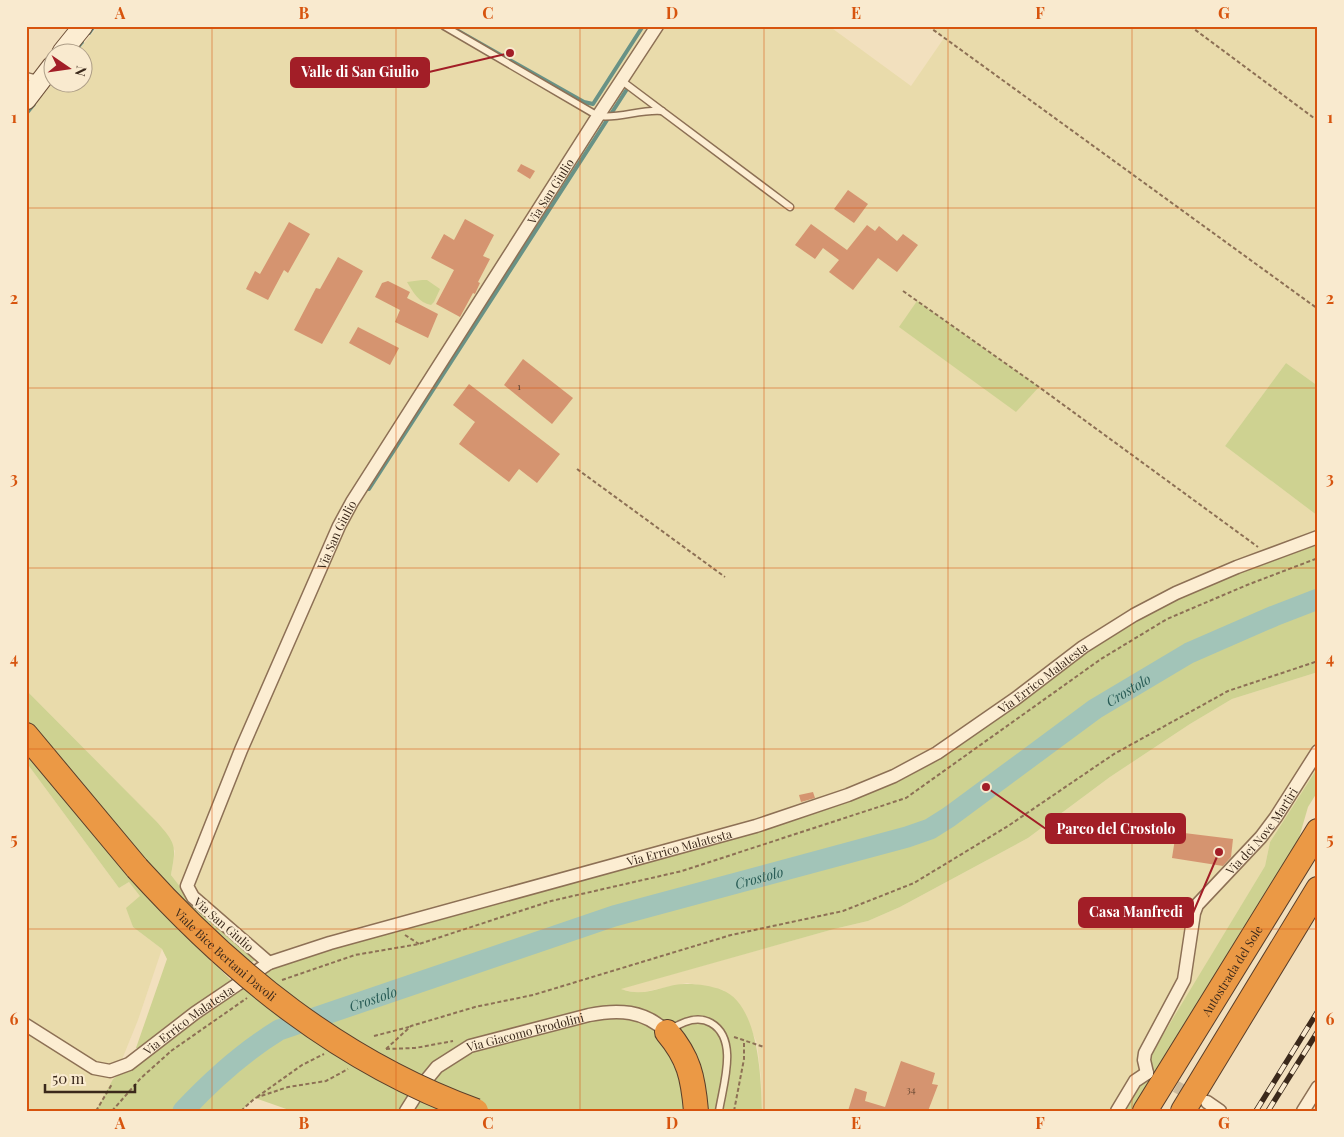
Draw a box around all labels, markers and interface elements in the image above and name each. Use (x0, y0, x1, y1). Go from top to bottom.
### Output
text: A (114, 2, 126, 23)
text: B (299, 2, 310, 23)
text: C (482, 2, 494, 23)
text: D (666, 2, 678, 23)
text: E (851, 2, 861, 23)
text: F (1035, 2, 1045, 23)
text: G (1218, 2, 1230, 23)
north arrow (42, 42, 92, 92)
callout: Valle di San Giulio (291, 58, 429, 87)
text: Valle di San Giulio (300, 62, 419, 81)
text: N (71, 64, 92, 78)
text: 1 (11, 106, 17, 127)
text: 1 (1327, 106, 1333, 127)
street label: Via San Giulio (523, 155, 577, 228)
text: 2 (10, 287, 18, 308)
text: 2 (1326, 287, 1334, 308)
house number: 1 (517, 379, 521, 393)
text: 3 (10, 467, 18, 488)
text: 3 (1326, 467, 1334, 488)
street label: Via San Giulio (313, 497, 360, 573)
street label: Via Errico Malatesta (994, 638, 1090, 717)
text: 4 (10, 647, 18, 668)
text: 4 (1326, 647, 1334, 668)
water label: Crostolo (1102, 668, 1154, 710)
street label: Via dei Nove Martiri (1221, 784, 1301, 878)
callout: Parco del Crostolo (1046, 814, 1185, 843)
text: Parco del Crostolo (1057, 819, 1176, 838)
street label: Via Errico Malatesta (624, 825, 734, 869)
text: 5 (10, 828, 18, 849)
text: 5 (1326, 828, 1334, 849)
water label: Crostolo (733, 861, 786, 893)
street label: Via San Giulio (190, 893, 258, 955)
callout: Casa Manfredi (1079, 898, 1193, 927)
text: Casa Manfredi (1089, 902, 1184, 921)
street label: Viale Bice Bertani Davoli (171, 904, 280, 1005)
street label: Autostrada del Sole (1197, 922, 1266, 1020)
street label: Via Errico Malatesta (139, 981, 237, 1059)
water label: Crostolo (346, 981, 399, 1015)
text: 6 (10, 1008, 19, 1029)
text: 6 (1326, 1008, 1335, 1029)
street label: Via Giacomo Brodolini (464, 1009, 586, 1055)
scale bar (45, 1062, 135, 1094)
text: 50 m (52, 1068, 85, 1088)
house number: 34 (906, 1082, 916, 1096)
text: A (114, 1112, 126, 1133)
text: B (299, 1112, 310, 1133)
text: C (482, 1112, 494, 1133)
text: D (666, 1112, 678, 1133)
text: E (851, 1112, 861, 1133)
text: F (1035, 1112, 1045, 1133)
text: G (1218, 1112, 1230, 1133)

